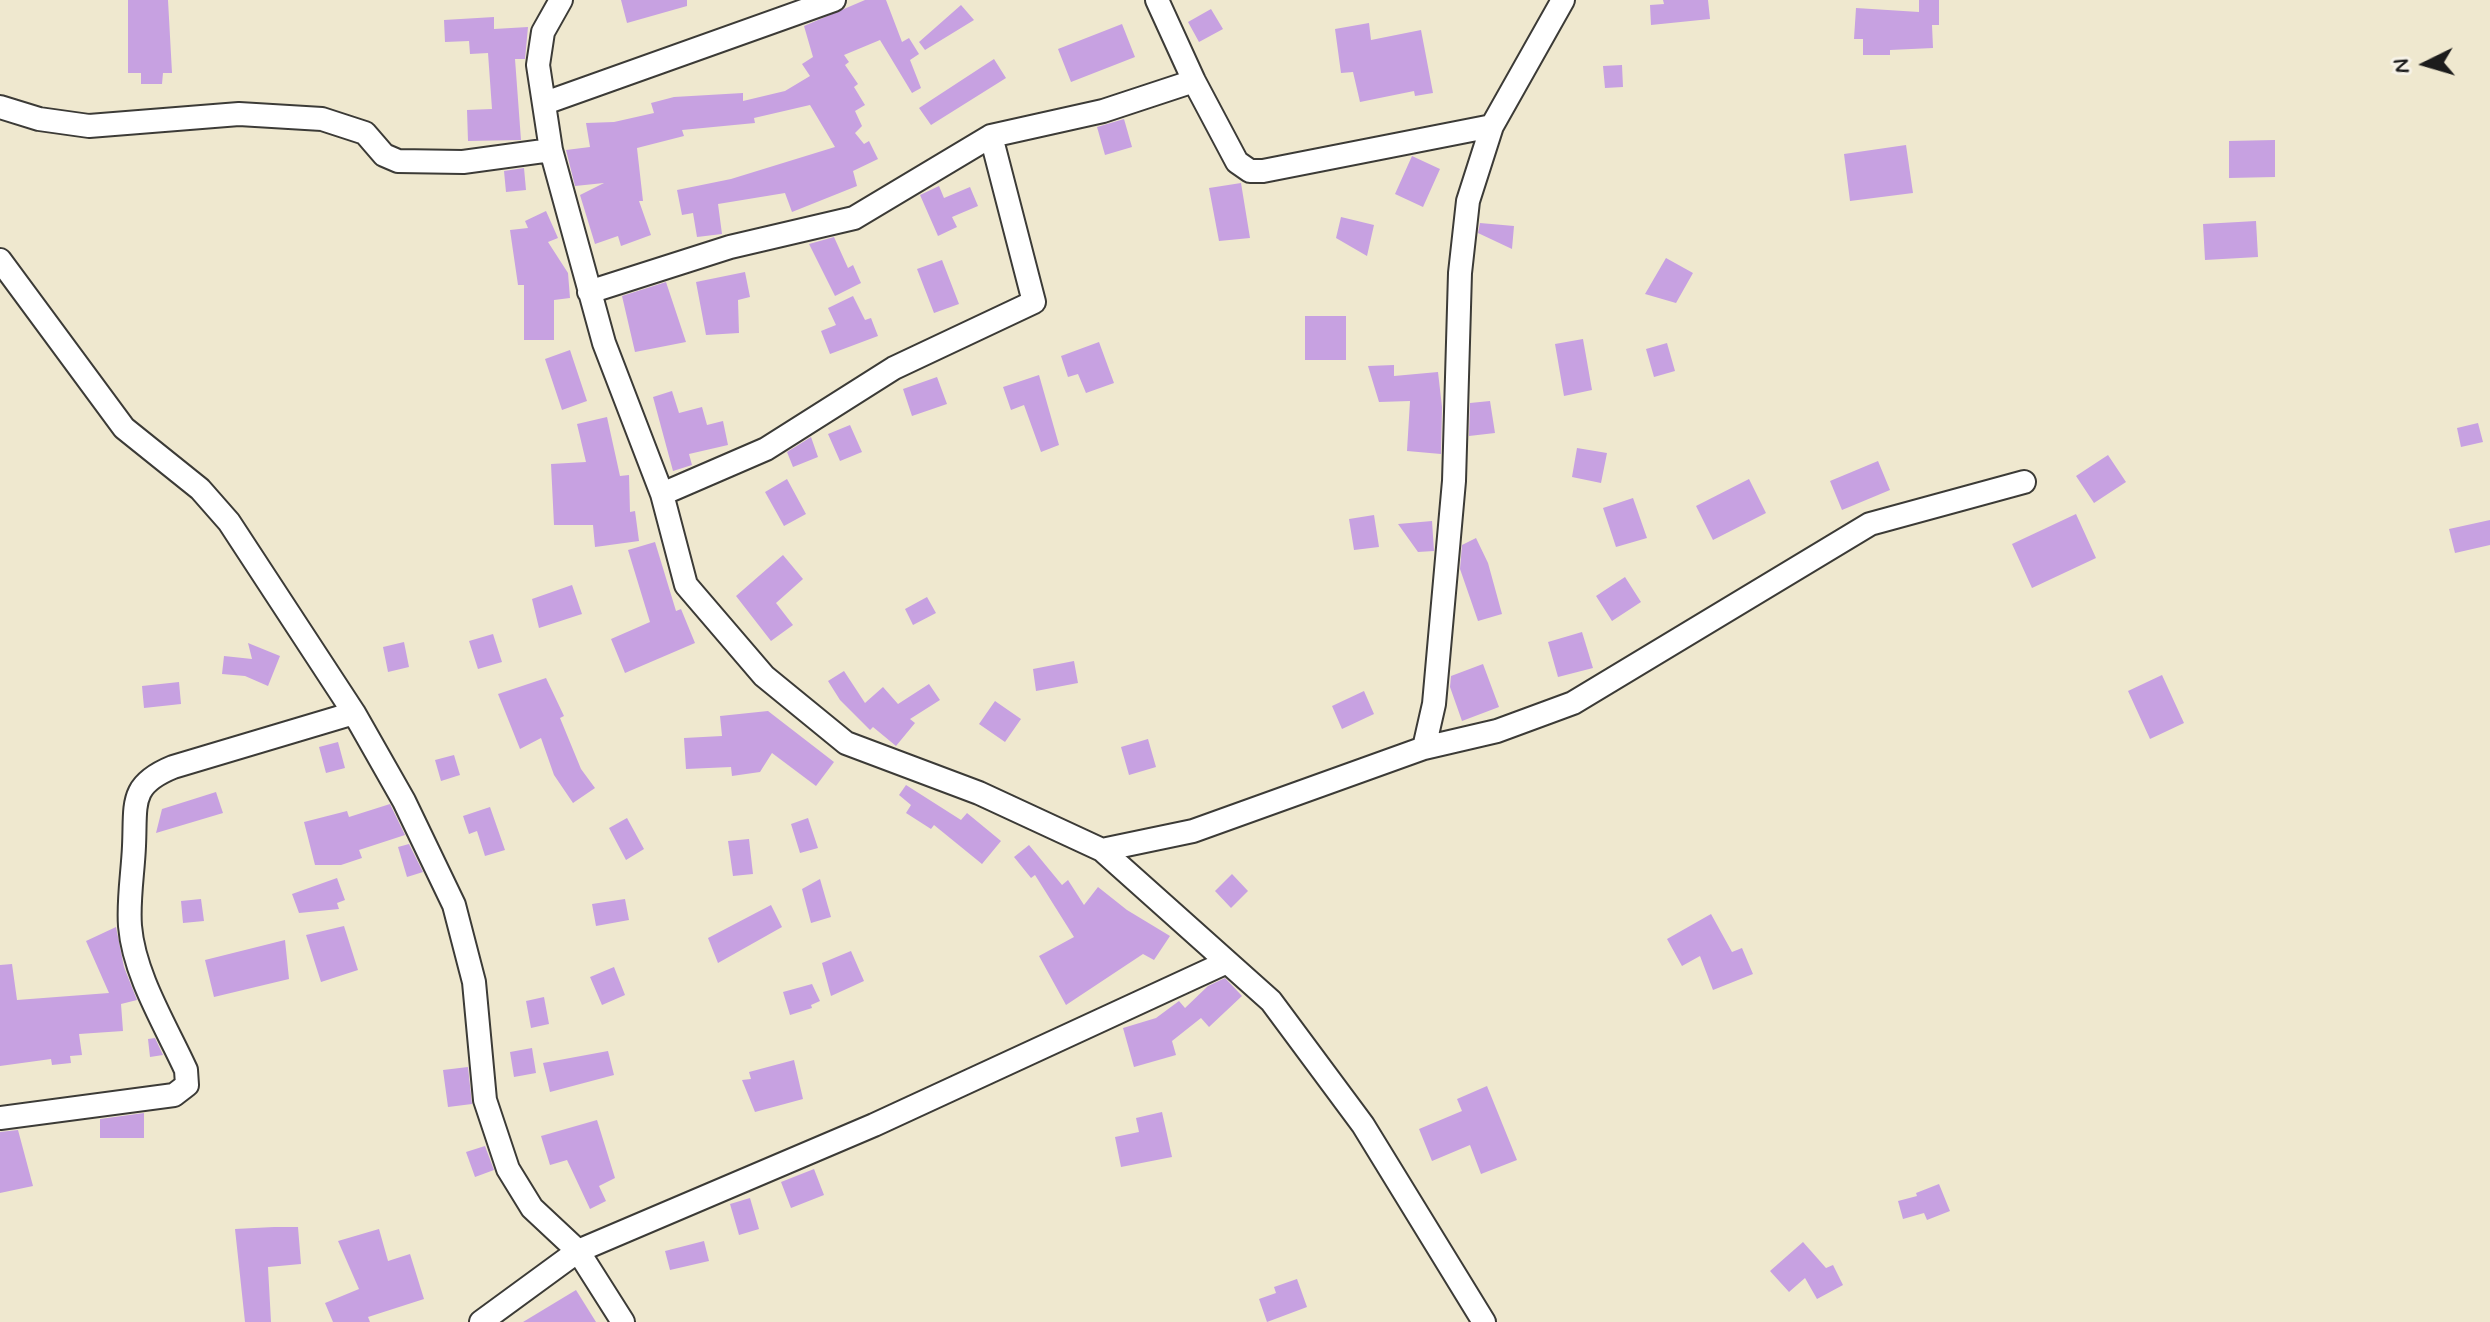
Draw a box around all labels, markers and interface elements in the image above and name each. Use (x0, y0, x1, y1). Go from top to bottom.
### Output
north arrow (2386, 24, 2466, 104)
text: N (2388, 58, 2417, 75)

